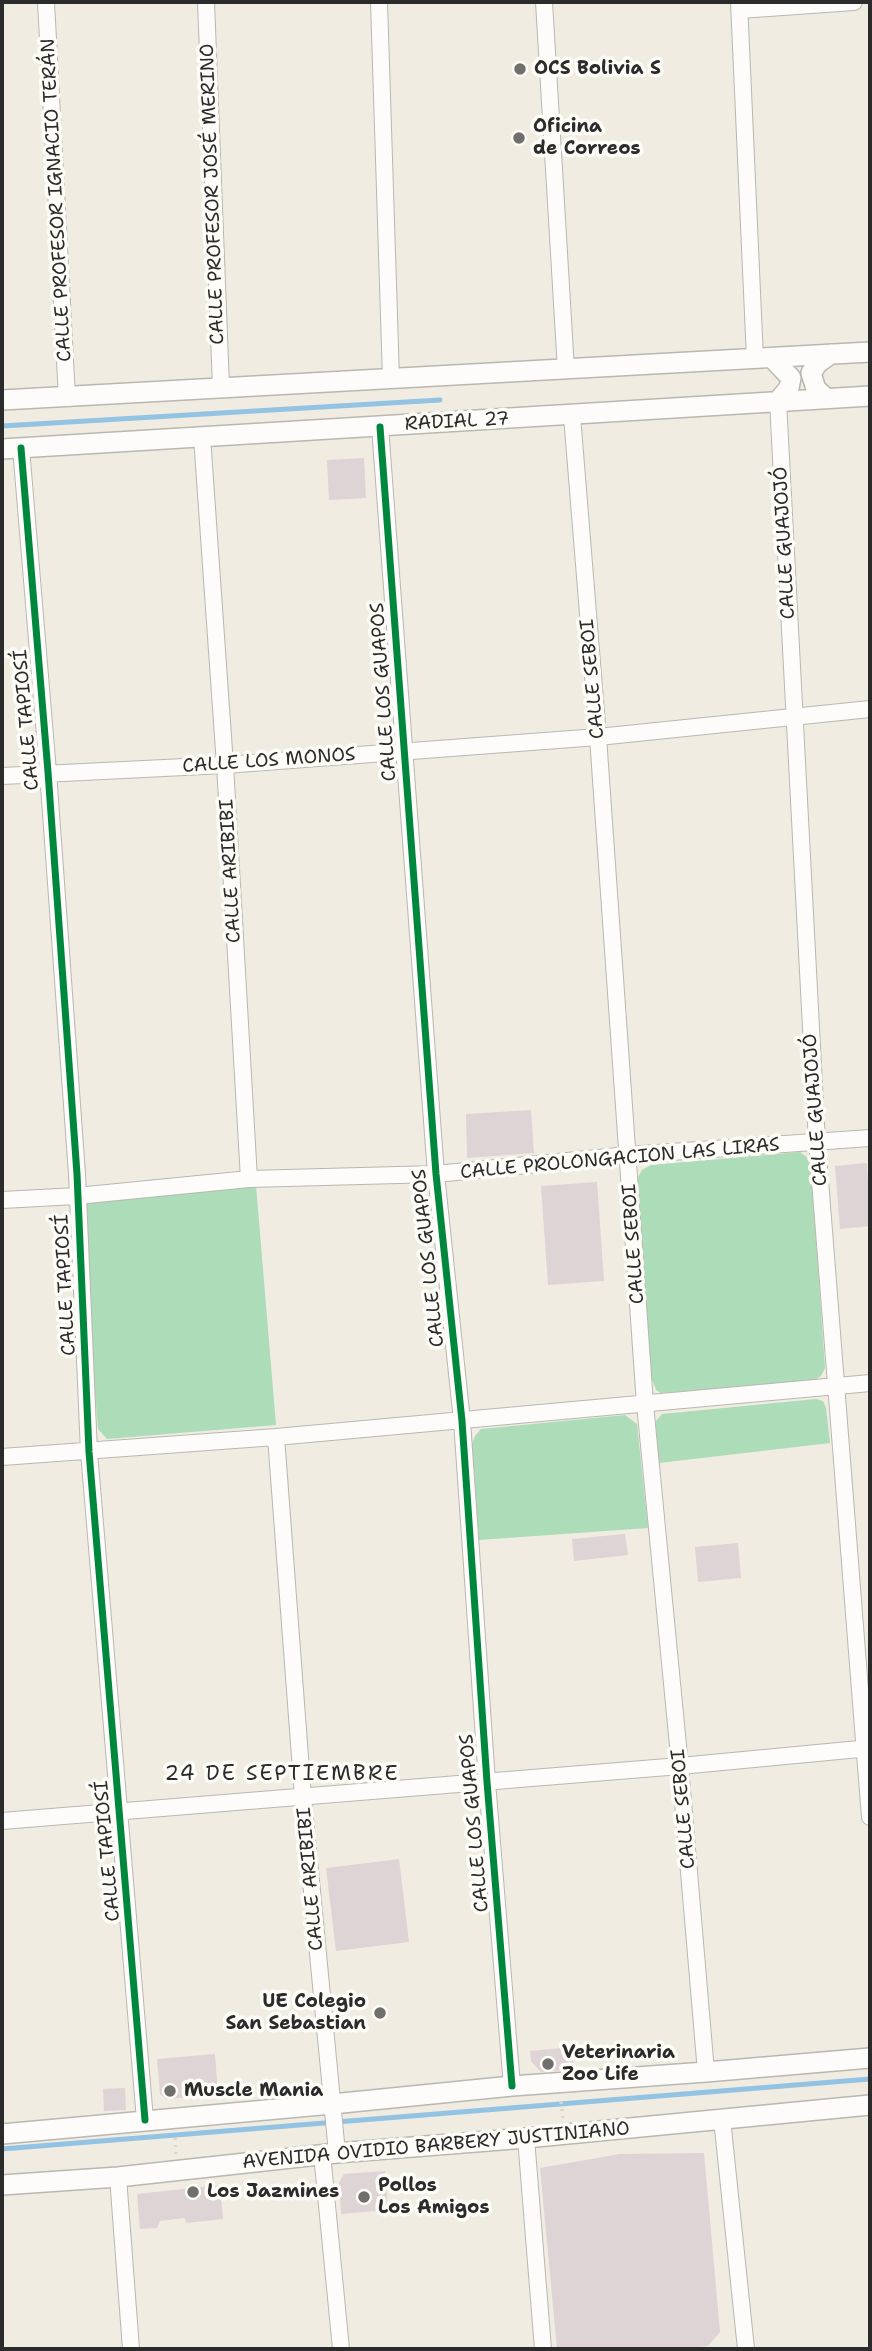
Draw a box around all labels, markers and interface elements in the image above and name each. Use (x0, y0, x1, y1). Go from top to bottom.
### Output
street label: CALLE PROFESOR IGNACIO TERÁN (37, 38, 77, 362)
street label: CALLE PROFESOR JOSÉ MERINO (196, 43, 230, 345)
place label: OCS Bolivia S (534, 58, 661, 80)
marker: OCS Bolivia S (512, 61, 528, 77)
place label: Oficina de Correos (533, 116, 641, 160)
marker: Oficina de Correos (511, 130, 527, 146)
street label: RADIAL 27 (404, 408, 510, 436)
street label: CALLE GUAJOJÓ (770, 466, 800, 620)
street label: CALLE LOS GUAPOS (366, 602, 402, 782)
street label: CALLE SEBOI (576, 618, 610, 740)
street label: CALLE TAPIOSÍ (9, 649, 45, 791)
street label: CALLE LOS MONOS (182, 744, 356, 778)
street label: CALLE ARIBIBI (216, 798, 246, 944)
street label: CALLE GUAJOJÓ (799, 1033, 833, 1187)
street label: CALLE PROLONGACION LAS LIRAS (459, 1134, 781, 1184)
street label: CALLE LOS GUAPOS (408, 1168, 450, 1348)
street label: CALLE SEBOI (618, 1183, 650, 1305)
street label: CALLE TAPIOSÍ (51, 1214, 81, 1356)
street label: CALLE LOS GUAPOS (456, 1733, 494, 1913)
street label: CALLE SEBOI (667, 1748, 701, 1870)
district label: 24 DE SEPTIEMBRE (166, 1762, 398, 1788)
street label: CALLE TAPIOSÍ (90, 1780, 126, 1922)
street label: CALLE ARIBIBI (293, 1806, 329, 1952)
place label: UE Colegio San Sebastian (225, 1991, 366, 2035)
marker: UE Colegio San Sebastian (372, 2005, 388, 2021)
place label: Veterinaria Zoo Life (562, 2042, 675, 2086)
marker: Veterinaria Zoo Life (540, 2056, 556, 2072)
place label: Muscle Mania (184, 2080, 323, 2102)
marker: Muscle Mania (162, 2083, 178, 2099)
street label: AVENIDA OVIDIO BARBERY JUSTINIANO (241, 2118, 631, 2174)
place label: Pollos Los Amigos (378, 2175, 489, 2219)
place label: Los Jazmines (207, 2181, 339, 2203)
marker: Los Jazmines (185, 2184, 201, 2200)
marker: Pollos Los Amigos (356, 2189, 372, 2205)

